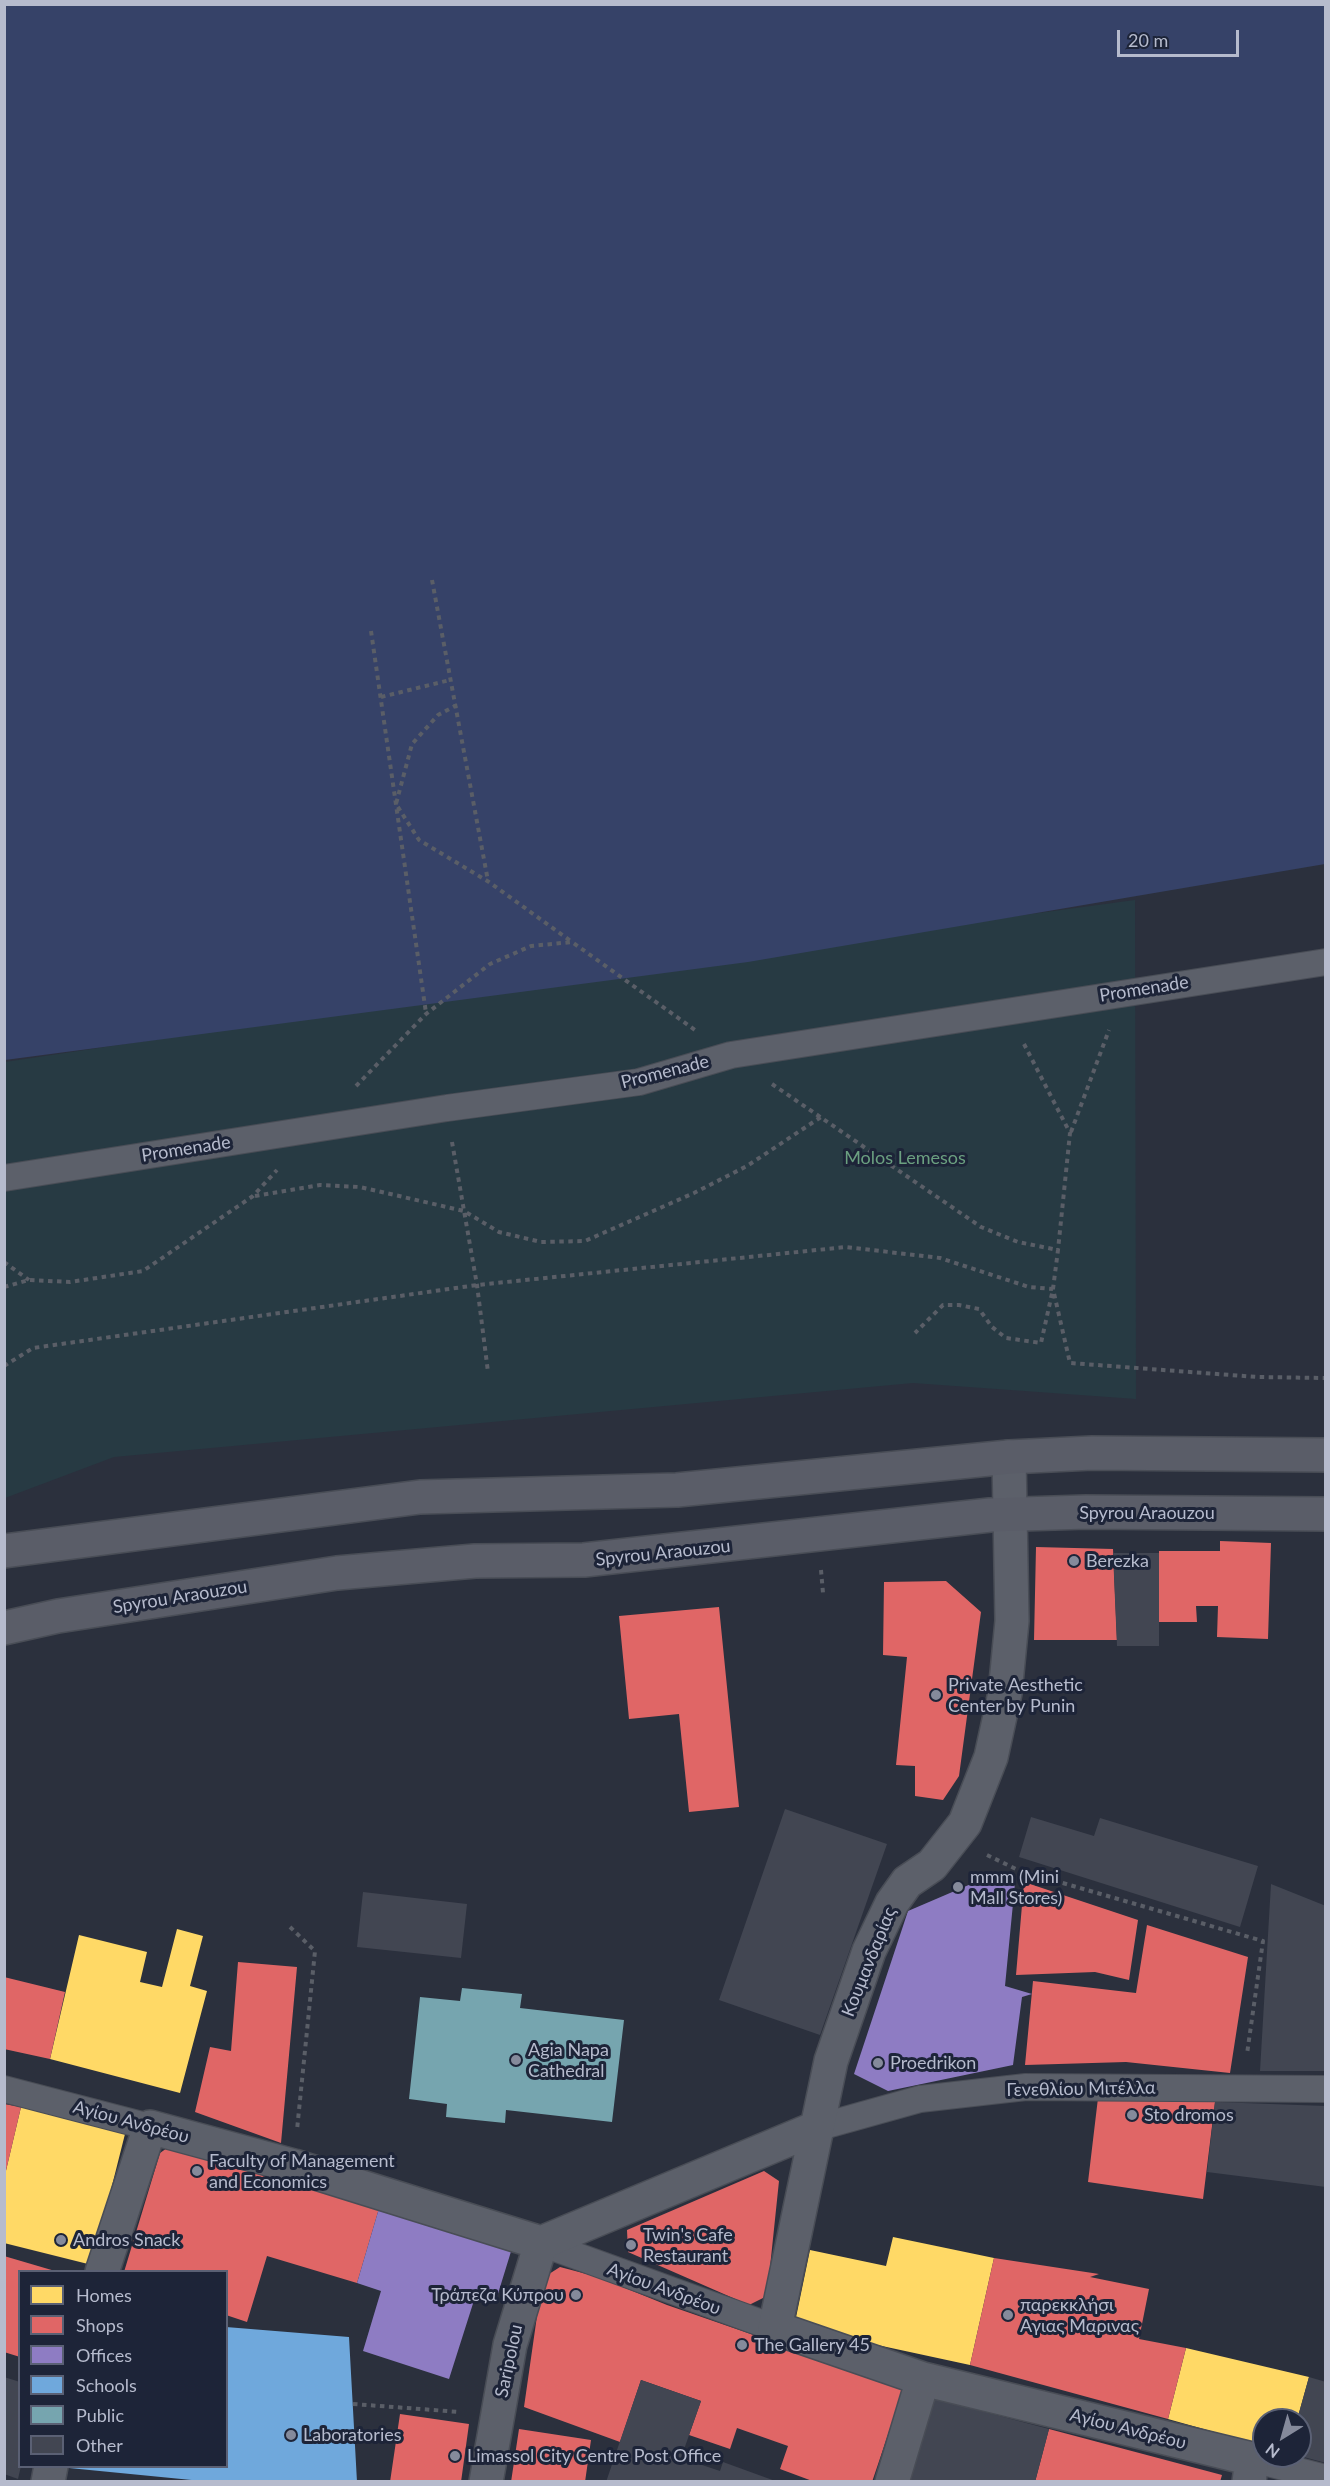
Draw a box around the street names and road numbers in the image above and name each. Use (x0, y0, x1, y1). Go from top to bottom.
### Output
street label: Promenade (1098, 971, 1190, 1007)
street label: Promenade (619, 1051, 711, 1093)
street label: Promenade (140, 1131, 232, 1167)
street label: Spyrou Araouzou (1079, 1502, 1215, 1524)
street label: Spyrou Araouzou (594, 1535, 732, 1571)
street label: Spyrou Araouzou (111, 1576, 249, 1618)
street label: Κουμανδαρίας (837, 1904, 901, 2020)
street label: Γενεθλίου Μιτέλλα (1006, 2077, 1156, 2101)
street label: Αγίου Ανδρέου (71, 2096, 191, 2148)
street label: Αγίου Ανδρέου (604, 2258, 724, 2320)
street label: Saripolou (491, 2322, 527, 2400)
street label: Αγίου Ανδρέου (1068, 2404, 1188, 2454)

